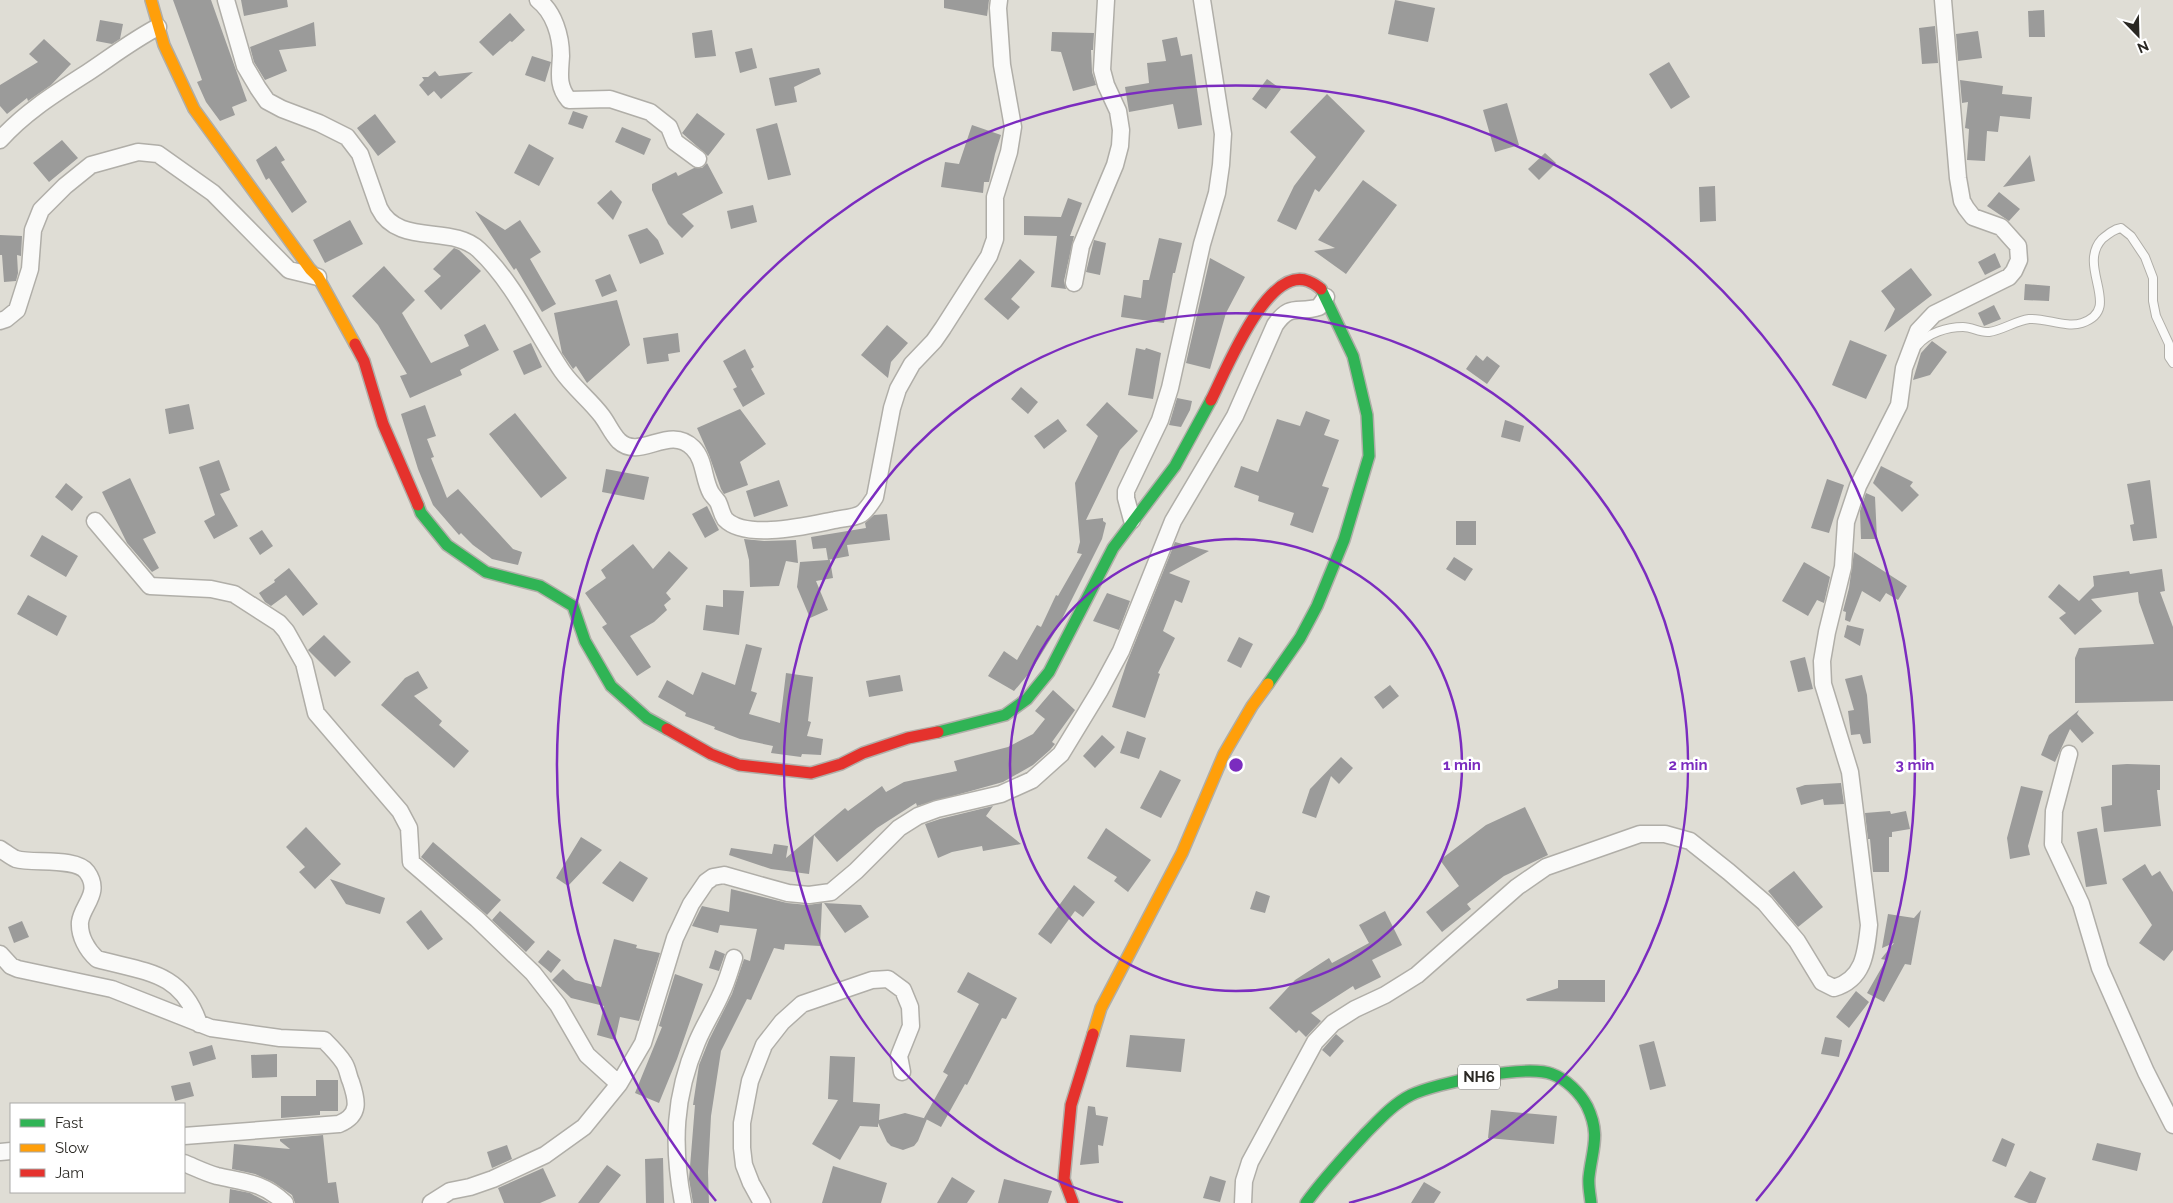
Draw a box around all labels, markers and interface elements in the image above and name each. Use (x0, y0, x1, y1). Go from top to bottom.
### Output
north arrow (2113, 10, 2163, 60)
text: N (2135, 38, 2151, 56)
centre of rings (1227, 756, 1245, 774)
text: 1 min (1443, 756, 1481, 774)
text: 2 min (1669, 756, 1707, 774)
text: 3 min (1896, 756, 1934, 774)
road number: NH6 (1458, 1064, 1500, 1090)
legend (10, 1103, 185, 1193)
text: Fast (55, 1114, 83, 1132)
text: Slow (55, 1139, 89, 1157)
text: Jam (55, 1164, 84, 1182)

